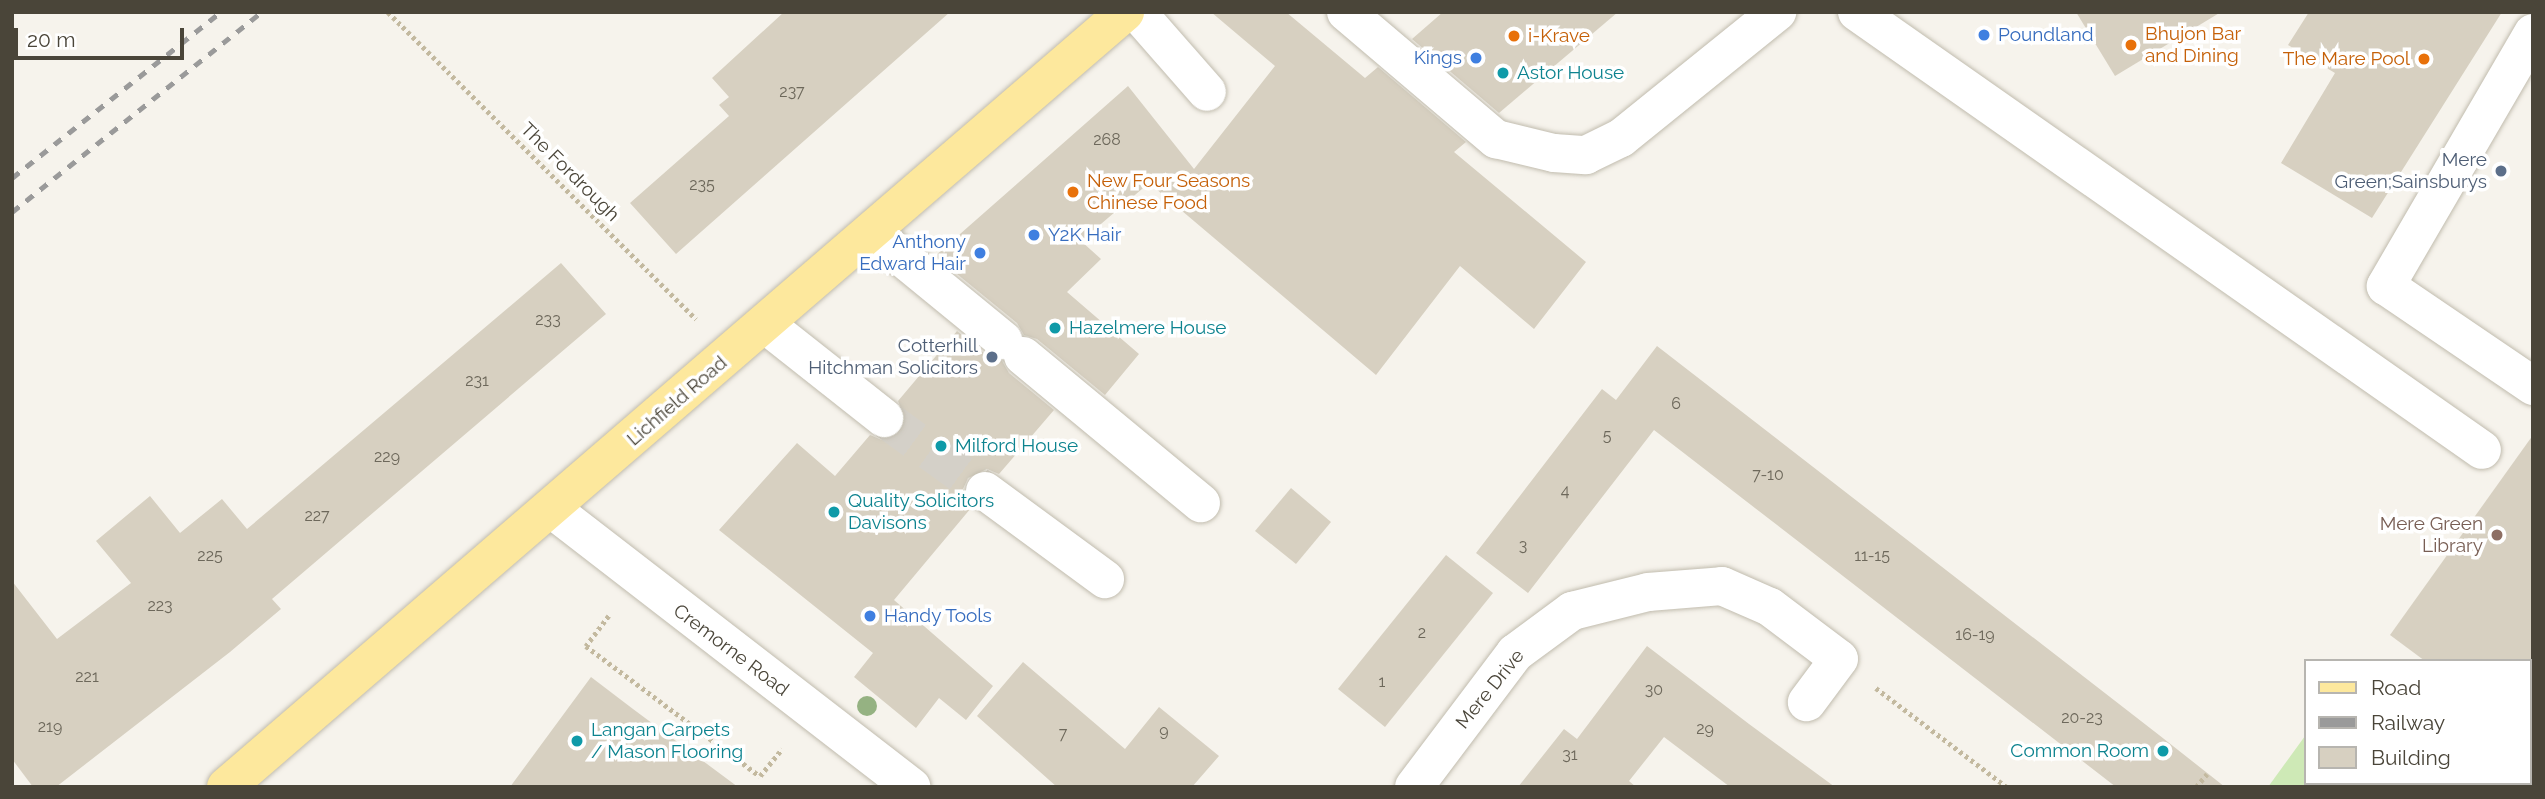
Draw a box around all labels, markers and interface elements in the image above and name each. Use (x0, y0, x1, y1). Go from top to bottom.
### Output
scale bar (18, 14, 187, 58)
place label: Bhujon Bar and Dining (2145, 23, 2241, 67)
place label: Poundland (1998, 24, 2094, 46)
place label: i-Krave (1528, 25, 1590, 47)
text: 20 m (27, 27, 75, 52)
marker: Poundland (1976, 27, 1992, 43)
marker: i-Krave (1506, 28, 1522, 44)
marker: Bhujon Bar and Dining (2123, 37, 2139, 53)
place label: Kings (1414, 47, 1462, 69)
place label: The Mare Pool (2283, 48, 2410, 70)
marker: Kings (1468, 50, 1484, 66)
marker: The Mare Pool (2416, 51, 2432, 67)
place label: Astor House (1517, 62, 1625, 84)
marker: Astor House (1495, 65, 1511, 81)
house number: 237 (779, 82, 805, 102)
street label: The Fordrough (516, 118, 624, 226)
house number: 268 (1093, 130, 1121, 150)
place label: Mere Green;Sainsburys (2335, 149, 2487, 193)
marker: Mere Green;Sainsburys (2493, 163, 2509, 179)
place label: New Four Seasons Chinese Food (1087, 170, 1251, 214)
house number: 235 (689, 175, 715, 195)
marker: New Four Seasons Chinese Food (1065, 184, 1081, 200)
place label: Y2K Hair (1048, 224, 1122, 246)
marker: Y2K Hair (1026, 227, 1042, 243)
place label: Anthony Edward Hair (859, 231, 966, 275)
marker: Anthony Edward Hair (972, 245, 988, 261)
house number: 233 (535, 310, 561, 330)
place label: Hazelmere House (1069, 317, 1226, 339)
marker: Hazelmere House (1047, 320, 1063, 336)
place label: Cotterhill Hitchman Solicitors (808, 335, 978, 379)
marker: Cotterhill Hitchman Solicitors (984, 349, 1000, 365)
street label: Lichfield Road (622, 351, 732, 451)
house number: 231 (465, 371, 489, 391)
house number: 6 (1671, 394, 1681, 414)
house number: 5 (1603, 426, 1611, 446)
place label: Milford House (955, 435, 1078, 457)
marker: Milford House (933, 438, 949, 454)
house number: 229 (374, 447, 400, 467)
house number: 7-10 (1752, 465, 1784, 485)
house number: 4 (1561, 481, 1569, 501)
place label: Quality Solicitors Davisons (848, 490, 995, 534)
marker: Quality Solicitors Davisons (826, 504, 842, 520)
house number: 227 (304, 506, 330, 526)
place label: Mere Green Library (2380, 513, 2483, 557)
marker: Mere Green Library (2489, 527, 2505, 543)
house number: 3 (1519, 536, 1527, 556)
house number: 225 (197, 546, 223, 566)
house number: 11-15 (1854, 546, 1890, 566)
house number: 223 (147, 596, 173, 616)
street label: Cremorne Road (669, 599, 793, 701)
place label: Handy Tools (884, 605, 993, 627)
marker: Handy Tools (862, 608, 878, 624)
house number: 2 (1418, 623, 1426, 643)
house number: 16-19 (1955, 625, 1995, 645)
street label: Mere Drive (1451, 645, 1529, 733)
legend (2304, 659, 2531, 785)
house number: 221 (75, 667, 99, 687)
house number: 1 (1379, 672, 1385, 692)
text: Road (2371, 675, 2421, 700)
house number: 30 (1645, 680, 1663, 700)
house number: 20-23 (2061, 708, 2103, 728)
text: Railway (2371, 710, 2445, 735)
house number: 219 (38, 717, 62, 737)
place label: Langan Carpets / Mason Flooring (591, 719, 743, 763)
house number: 29 (1696, 719, 1714, 739)
house number: 9 (1159, 721, 1169, 741)
house number: 7 (1059, 724, 1067, 744)
marker: Langan Carpets / Mason Flooring (569, 733, 585, 749)
place label: Common Room (2010, 740, 2149, 762)
marker: Common Room (2155, 743, 2171, 759)
house number: 31 (1562, 745, 1578, 765)
text: Building (2371, 745, 2451, 770)

